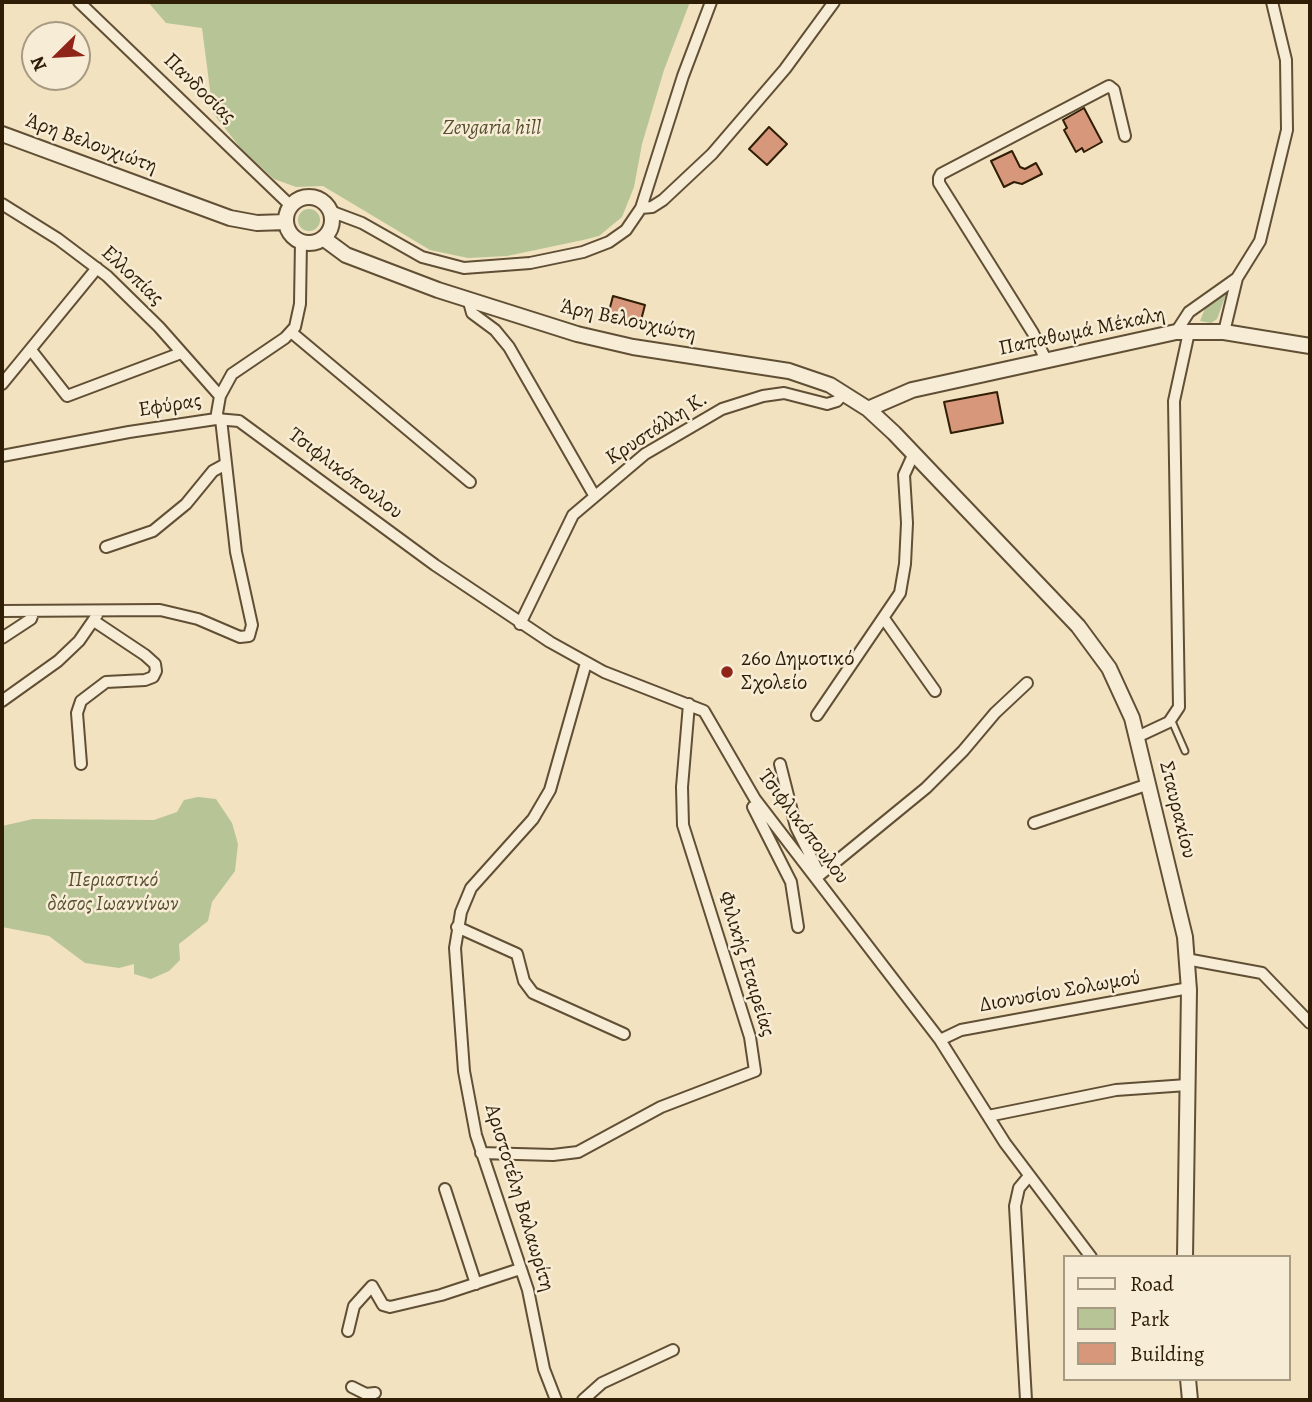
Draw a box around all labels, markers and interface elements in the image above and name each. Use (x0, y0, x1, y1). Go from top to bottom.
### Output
north arrow (21, 21, 91, 91)
street label: Πανδοσίας (157, 48, 241, 130)
text: N (24, 52, 53, 75)
street label: Άρη Βελουχιώτη (21, 108, 161, 180)
park label: Zevgaria hill (443, 116, 541, 142)
street label: Ελλοπίας (95, 241, 169, 311)
street label: Άρη Βελουχιώτη (557, 294, 699, 348)
street label: Παπαθωμά Μέκαλη (997, 302, 1167, 362)
street label: Κρυστάλλη Κ. (601, 387, 713, 471)
street label: Εφύρας (137, 389, 203, 423)
street label: Τσιφλικόπουλου (283, 423, 407, 525)
place label: 26ο Δημοτικό Σχολείο (741, 647, 854, 697)
marker: 26ο Δημοτικό Σχολείο (719, 664, 735, 680)
street label: Σταυρακίου (1153, 759, 1201, 861)
street label: Τσιφλικόπουλου (752, 765, 854, 889)
park label: Περιαστικό δάσος Ιωαννίνων (47, 868, 179, 918)
street label: Φιλικής Εταιρείας (712, 888, 780, 1040)
street label: Διονυσίου Σολωμού (978, 965, 1142, 1019)
street label: Αριστοτέλη Βαλαωρίτη (478, 1101, 560, 1295)
legend (1064, 1255, 1291, 1381)
text: Road (1130, 1270, 1174, 1298)
text: Park (1130, 1305, 1169, 1333)
text: Building (1130, 1340, 1204, 1368)

